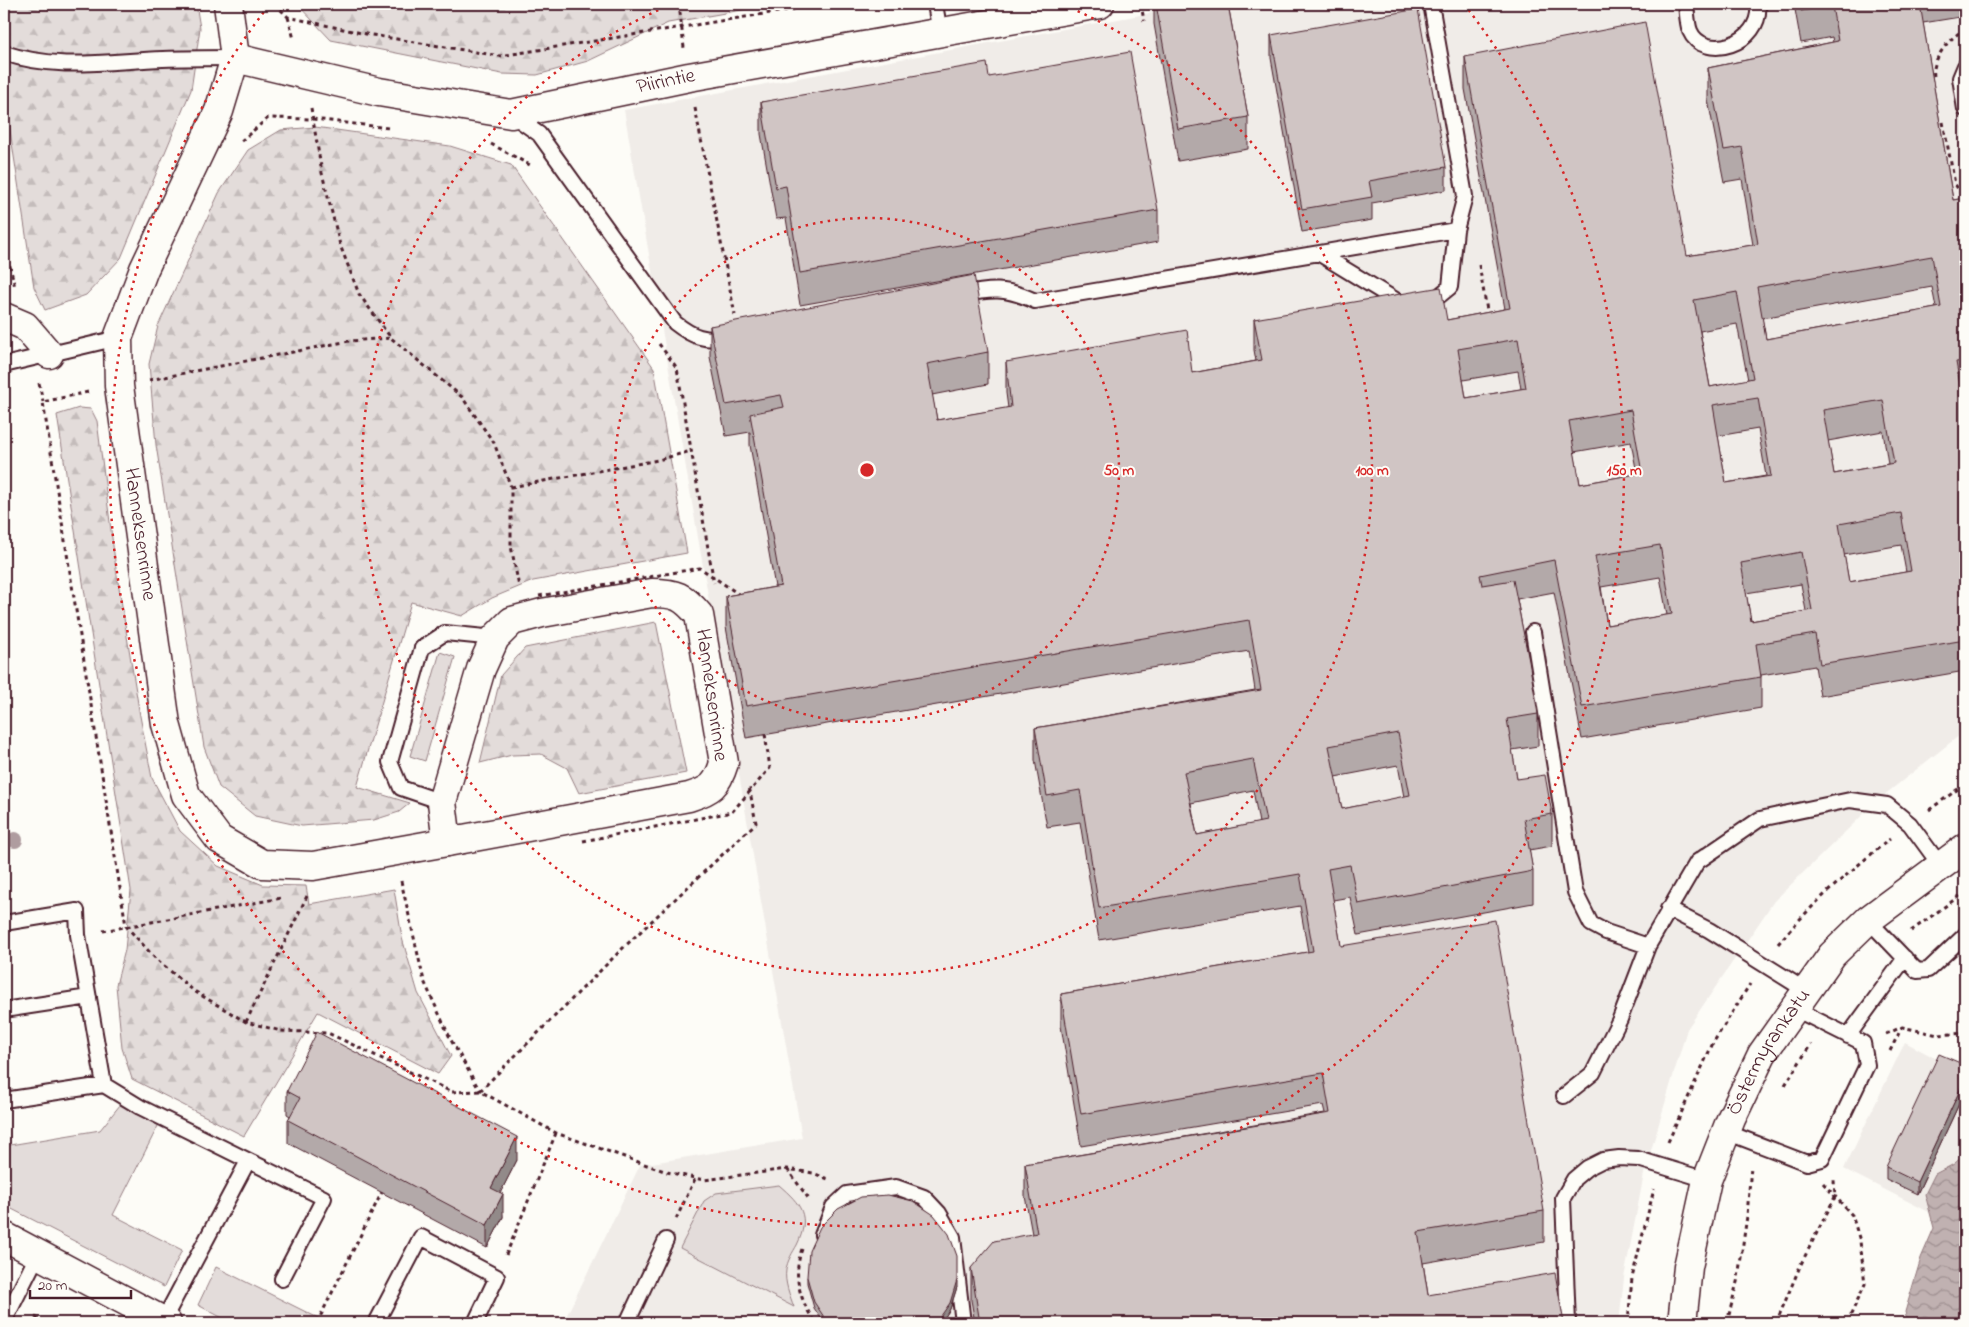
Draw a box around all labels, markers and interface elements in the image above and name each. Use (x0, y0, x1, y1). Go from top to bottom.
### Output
street label: Piirintie (634, 61, 698, 103)
text: 50 m (1104, 460, 1135, 482)
text: 100 m (1355, 460, 1389, 482)
text: 150 m (1606, 460, 1642, 482)
centre of rings (858, 461, 876, 479)
street label: Hanneksenrinne (116, 466, 164, 603)
street label: Hanneksenrinne (687, 627, 735, 764)
street label: Östermyrankatu (1720, 983, 1819, 1121)
scale bar (30, 1267, 131, 1299)
text: 20 m (38, 1275, 68, 1297)

